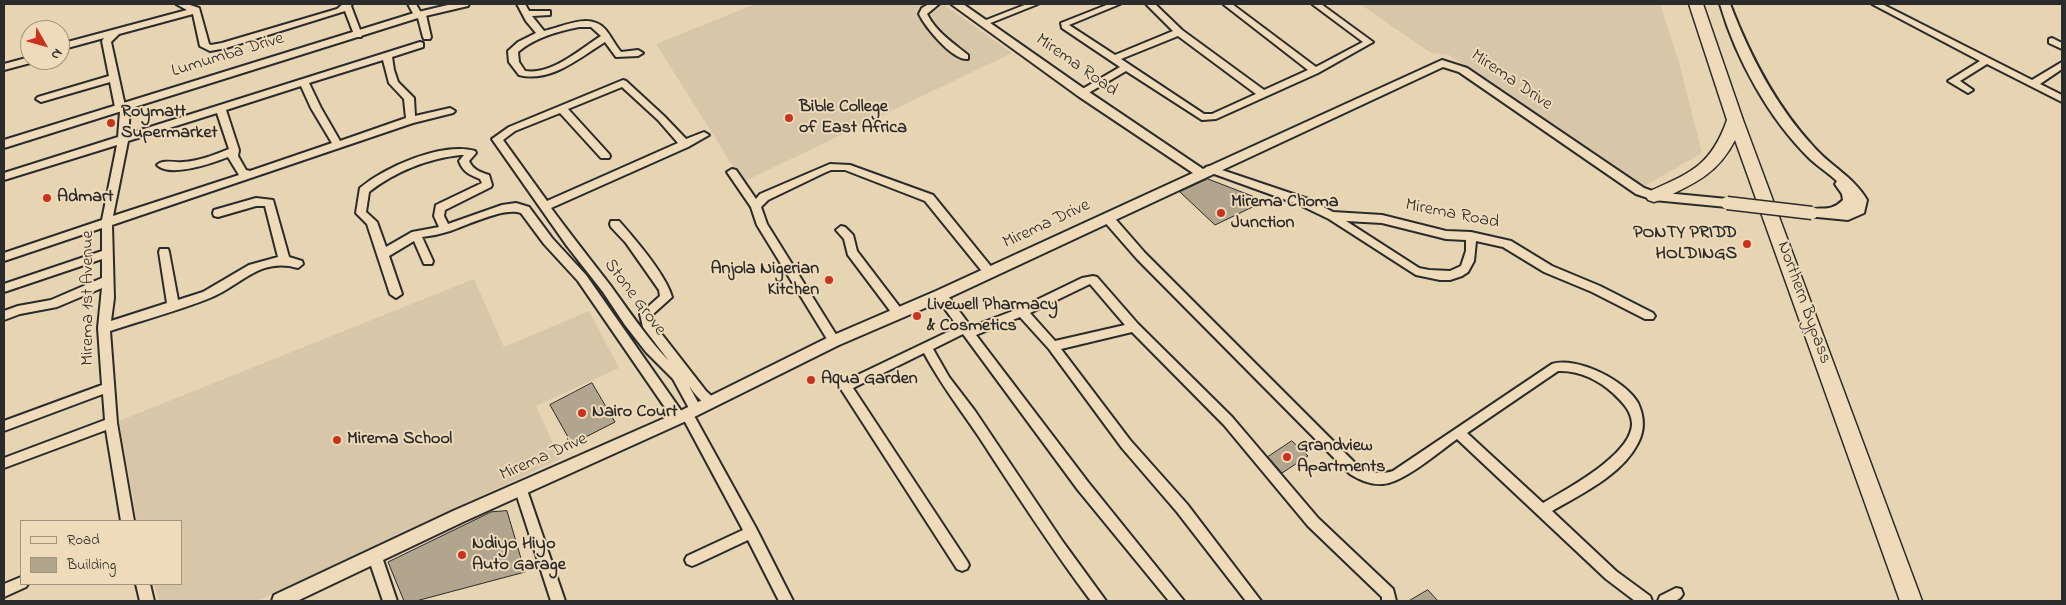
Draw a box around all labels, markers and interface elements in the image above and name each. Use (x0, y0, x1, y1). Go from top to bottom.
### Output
north arrow (20, 20, 70, 70)
street label: Lumumba Drive (169, 29, 287, 83)
street label: Mirema Road (1031, 30, 1121, 102)
text: N (45, 44, 68, 64)
street label: Mirema Drive (1466, 46, 1556, 116)
place label: Bible College of East Africa (799, 97, 907, 140)
place label: Roymatt Supermarket (121, 102, 217, 144)
marker: Bible College of East Africa (783, 112, 795, 124)
marker: Roymatt Supermarket (105, 117, 117, 129)
place label: Admart (57, 187, 114, 209)
marker: Admart (41, 192, 53, 204)
place label: Mirema Choma Junction (1231, 192, 1338, 234)
street label: Mirema Drive (1000, 195, 1094, 255)
street label: Mirema Road (1403, 195, 1501, 235)
marker: Mirema Choma Junction (1215, 207, 1227, 219)
place label: PONTY PRIDD HOLDINGS (1633, 223, 1737, 266)
street label: Mirema 1st Avenue (78, 230, 100, 366)
marker: PONTY PRIDD HOLDINGS (1741, 238, 1753, 250)
street label: Northern Bypass (1771, 239, 1835, 367)
street label: Stone Grove (598, 255, 670, 341)
place label: Anjola Nigerian Kitchen (710, 259, 819, 302)
marker: Anjola Nigerian Kitchen (823, 274, 835, 286)
place label: Livewell Pharmacy & Cosmetics (927, 295, 1058, 338)
marker: Livewell Pharmacy & Cosmetics (911, 310, 923, 322)
place label: Aqua Garden (821, 369, 918, 391)
marker: Aqua Garden (805, 374, 817, 386)
place label: Nairo Court (592, 402, 678, 424)
marker: Nairo Court (576, 407, 588, 419)
place label: Mirema School (347, 429, 452, 451)
street label: Mirema Drive (497, 429, 591, 487)
marker: Mirema School (331, 434, 343, 446)
place label: Grandview Apartments (1297, 436, 1385, 478)
marker: Grandview Apartments (1281, 451, 1293, 463)
legend (20, 520, 182, 585)
text: Road (67, 529, 100, 551)
place label: Ndiyo Hiyo Auto Garage (472, 534, 566, 576)
marker: Ndiyo Hiyo Auto Garage (456, 549, 468, 561)
text: Building (67, 554, 116, 576)

